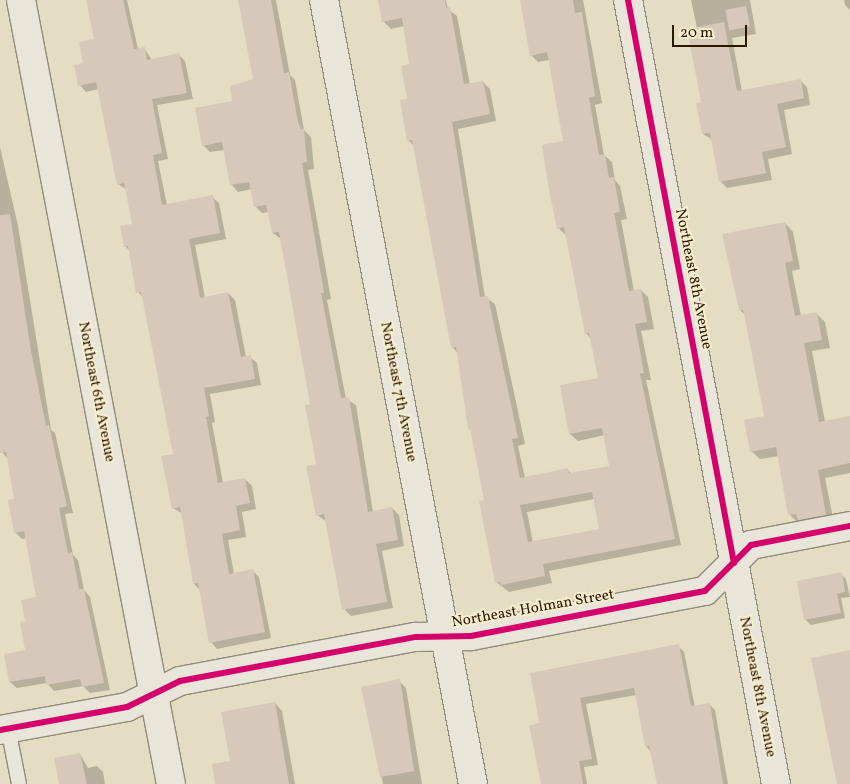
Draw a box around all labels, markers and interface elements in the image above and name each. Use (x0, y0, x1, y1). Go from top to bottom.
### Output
scale bar (675, 15, 750, 47)
text: 20 m (680, 23, 713, 44)
street label: Northeast 8th Avenue (671, 207, 715, 351)
street label: Northeast 6th Avenue (74, 320, 118, 464)
street label: Northeast 7th Avenue (376, 320, 420, 464)
street label: Northeast Holman Street (450, 586, 616, 632)
street label: Northeast 8th Avenue (735, 615, 779, 759)

